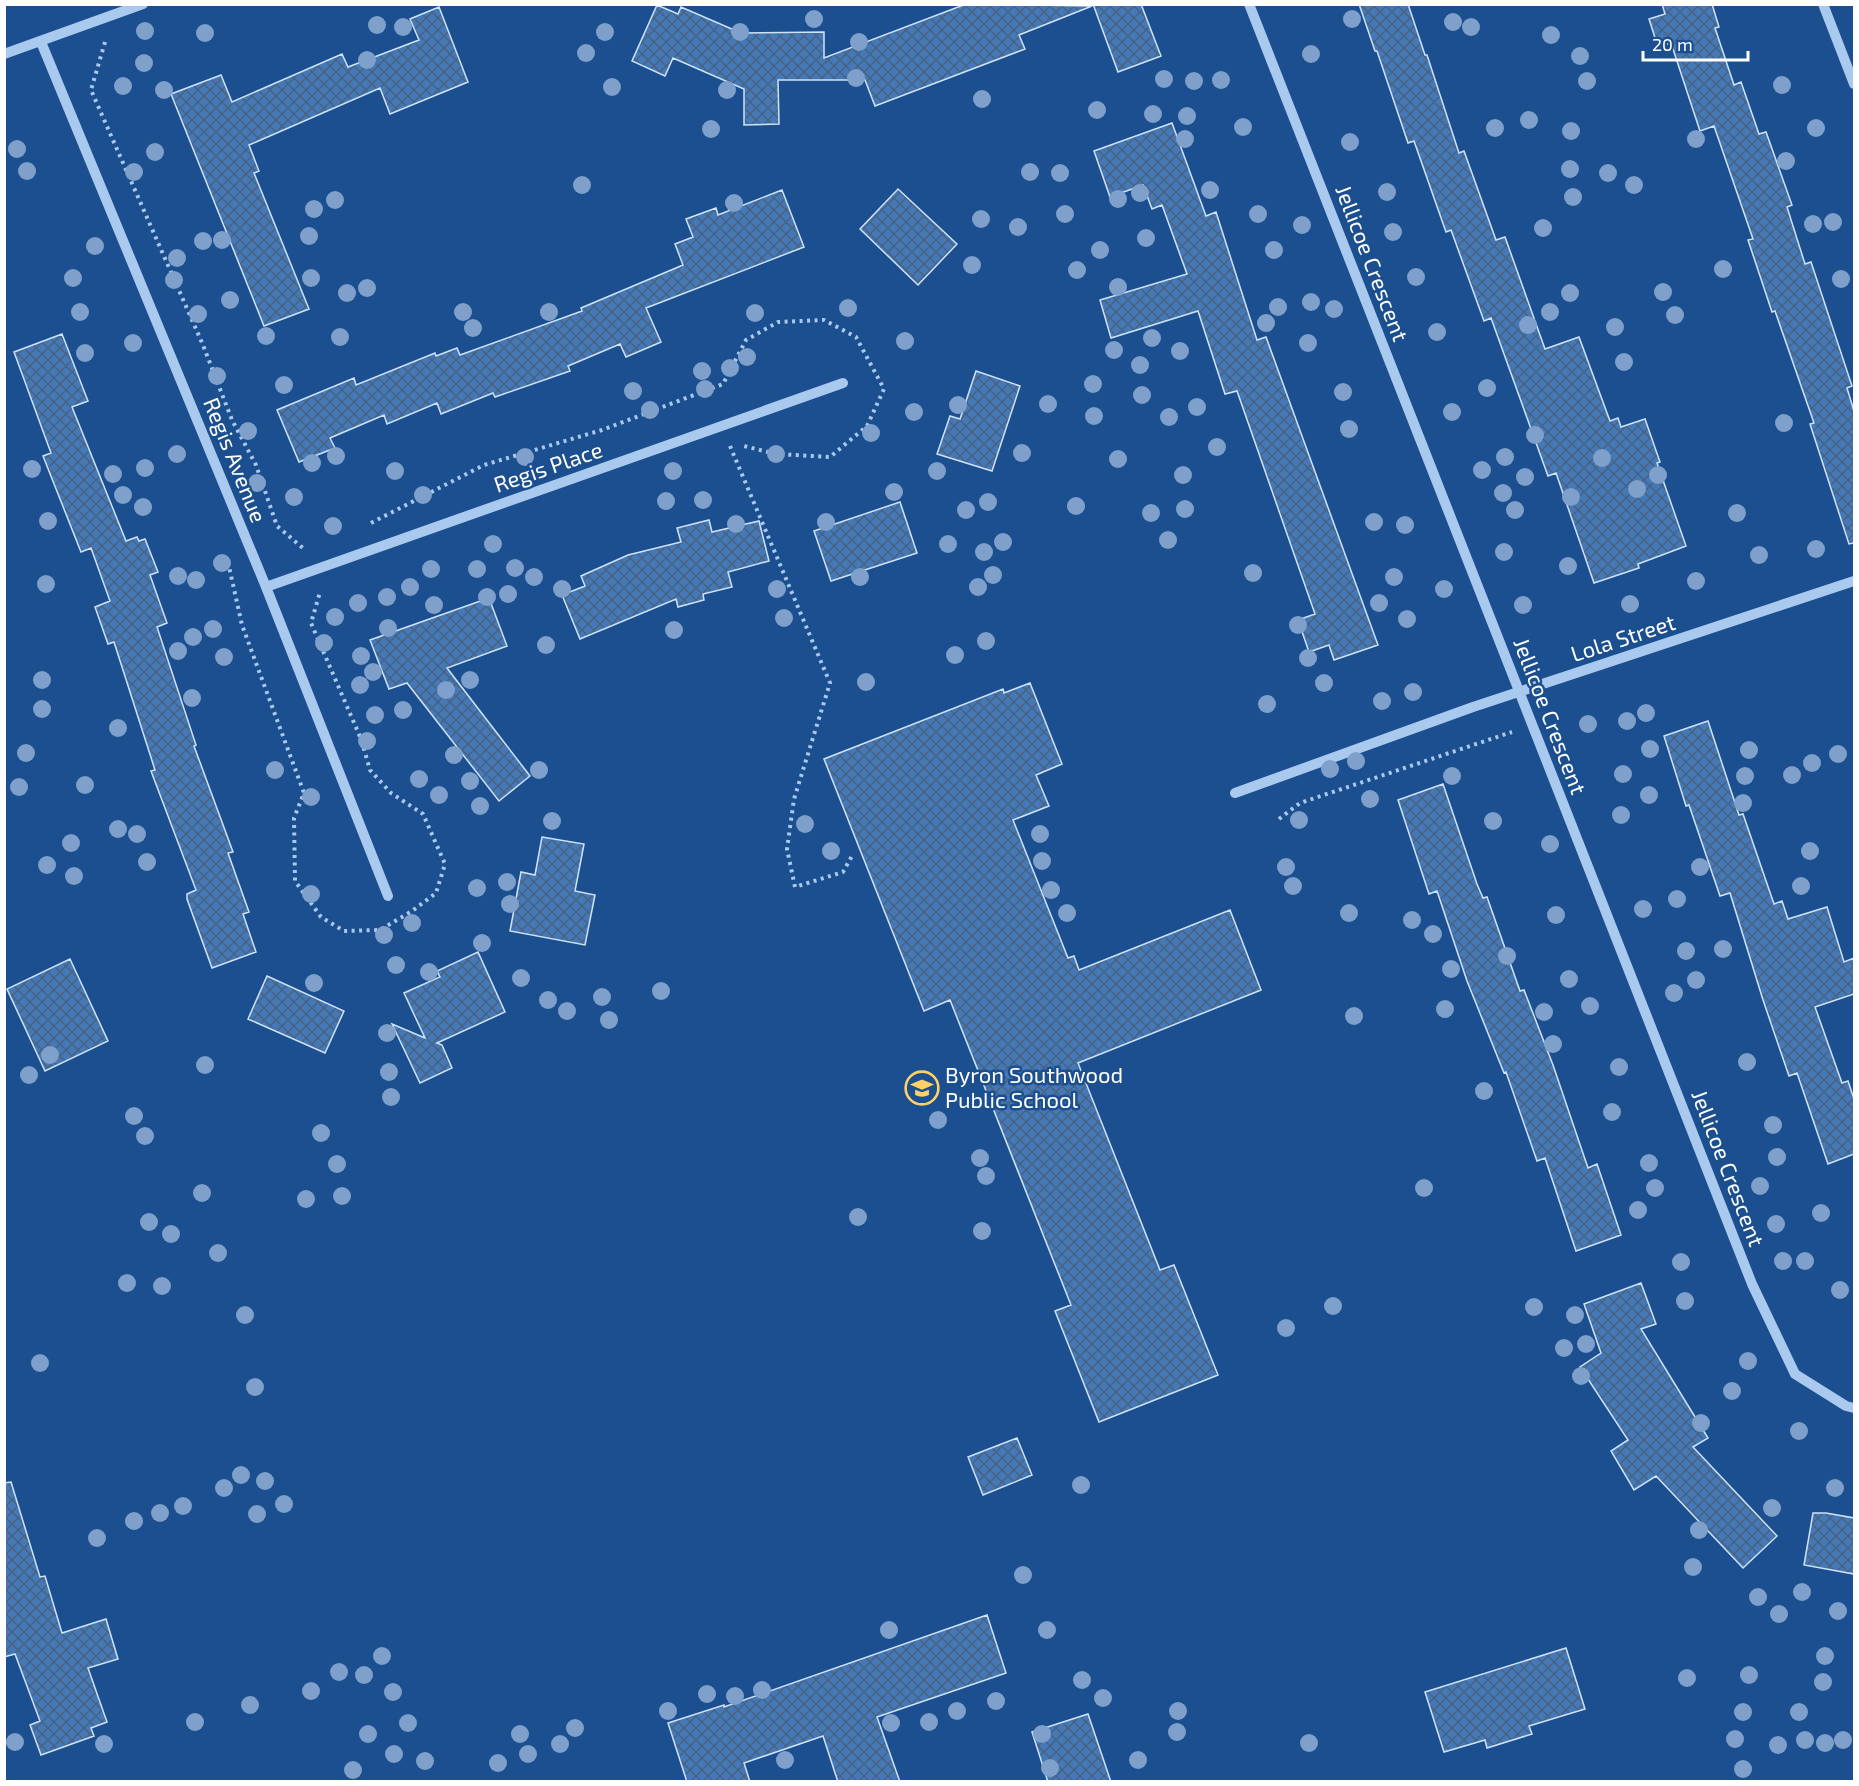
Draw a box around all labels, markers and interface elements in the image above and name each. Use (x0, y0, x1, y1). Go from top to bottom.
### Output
scale bar (1643, 24, 1748, 62)
text: 20 m (1652, 33, 1693, 55)
street label: Jellicoe Crescent (1331, 181, 1415, 344)
street label: Regis Avenue (199, 393, 273, 526)
street label: Regis Place (490, 435, 605, 497)
street label: Lola Street (1567, 608, 1678, 666)
street label: Jellicoe Crescent (1509, 634, 1593, 797)
place label: Byron Southwood Public School (945, 1061, 1123, 1112)
school or university icon: Byron Southwood Public School (904, 1070, 940, 1106)
street label: Jellicoe Crescent (1687, 1086, 1771, 1249)

